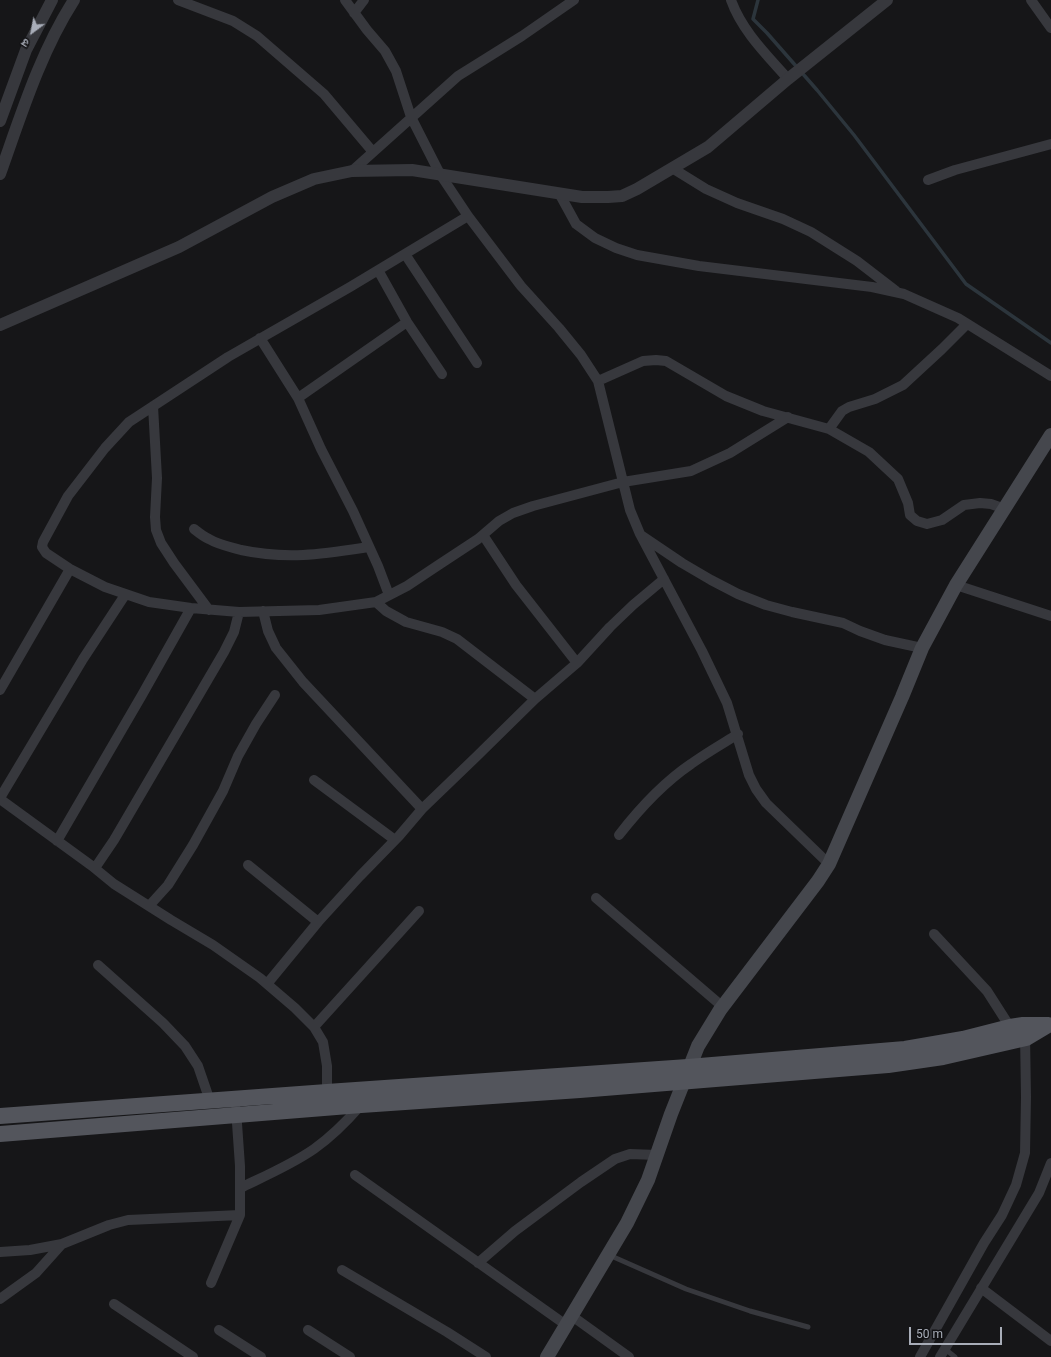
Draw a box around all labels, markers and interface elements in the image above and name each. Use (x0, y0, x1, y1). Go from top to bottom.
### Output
north arrow (12, 12, 52, 52)
text: उ (19, 35, 32, 50)
scale bar (911, 1319, 1004, 1345)
text: 50 m (916, 1327, 943, 1341)

